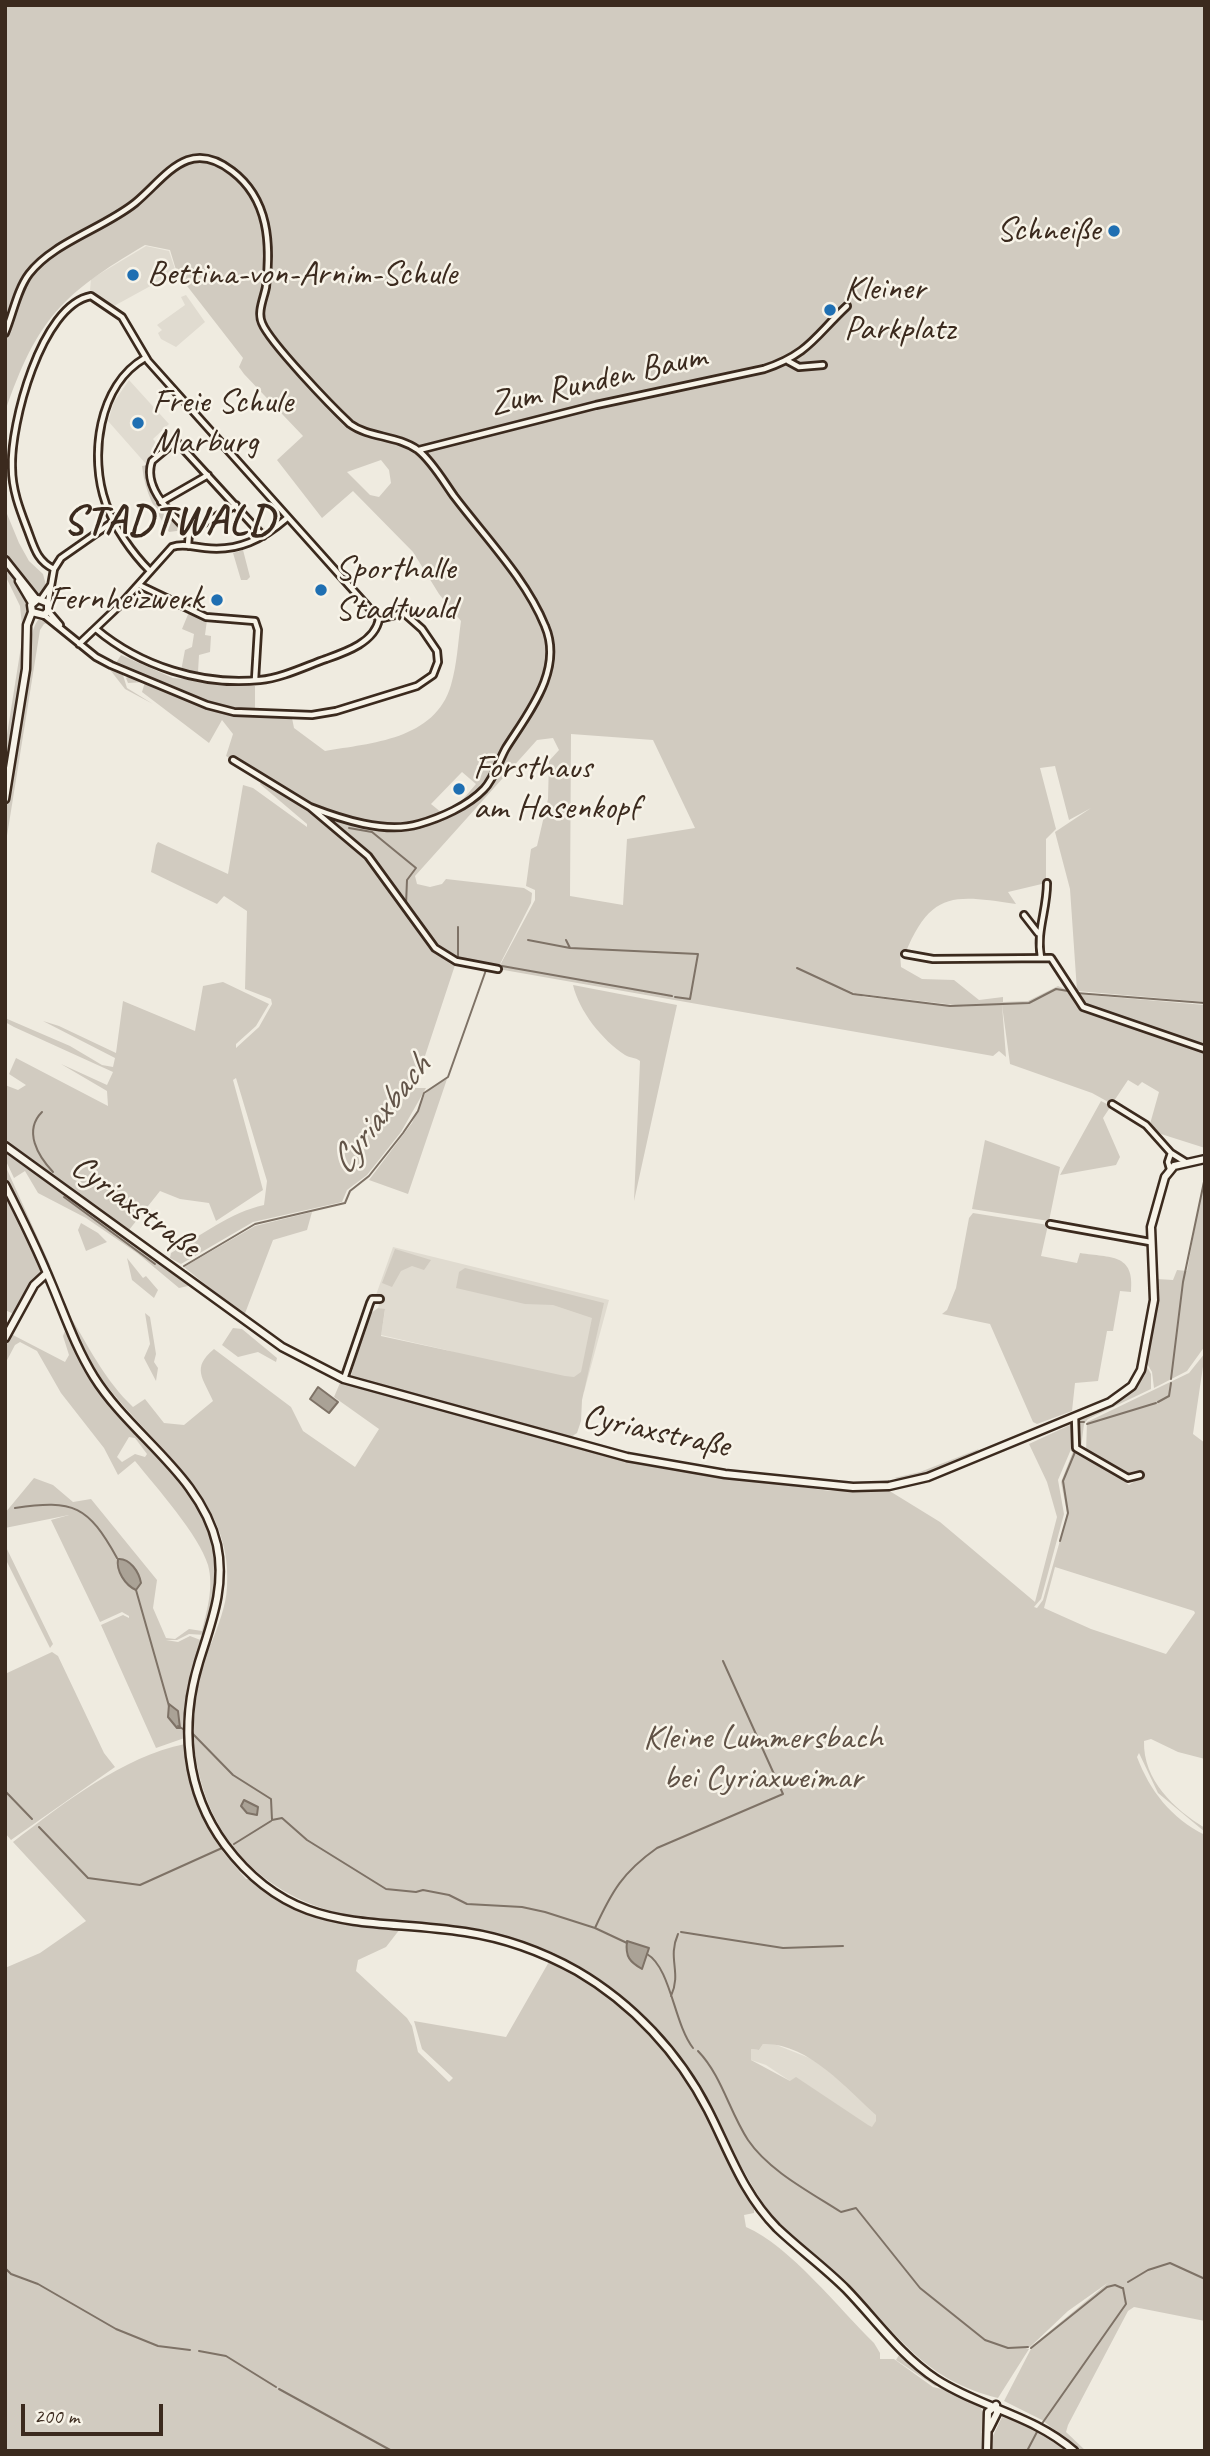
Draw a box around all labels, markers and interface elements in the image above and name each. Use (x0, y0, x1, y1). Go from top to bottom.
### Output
place label: Schneiße (996, 210, 1100, 252)
marker: Schneiße (1106, 223, 1122, 239)
place label: Bettina-von-Arnim-Schule (147, 254, 457, 296)
marker: Bettina-von-Arnim-Schule (125, 267, 141, 283)
place label: Kleiner Parkplatz (844, 269, 955, 351)
marker: Kleiner Parkplatz (822, 302, 838, 318)
street label: Zum Runden Baum (486, 336, 710, 426)
place label: Freie Schule Marburg (152, 382, 293, 464)
marker: Freie Schule Marburg (130, 415, 146, 431)
district label: STADTWALD (64, 497, 274, 547)
place label: Sporthalle Stadtwald (335, 549, 457, 631)
place label: Fernheizwerk (48, 579, 203, 621)
marker: Sporthalle Stadtwald (313, 582, 329, 598)
marker: Fernheizwerk (209, 592, 225, 608)
place label: Forsthaus am Hasenkopf (473, 748, 639, 830)
marker: Forsthaus am Hasenkopf (451, 781, 467, 797)
water label: Cyriaxbach (321, 1047, 441, 1183)
street label: Cyriaxstraße (62, 1146, 208, 1268)
street label: Cyriaxstraße (579, 1396, 733, 1468)
park label: Kleine Lummersbach bei Cyriaxweimar (643, 1718, 883, 1800)
scale bar (24, 2390, 166, 2434)
text: 200 m (34, 2403, 79, 2429)

